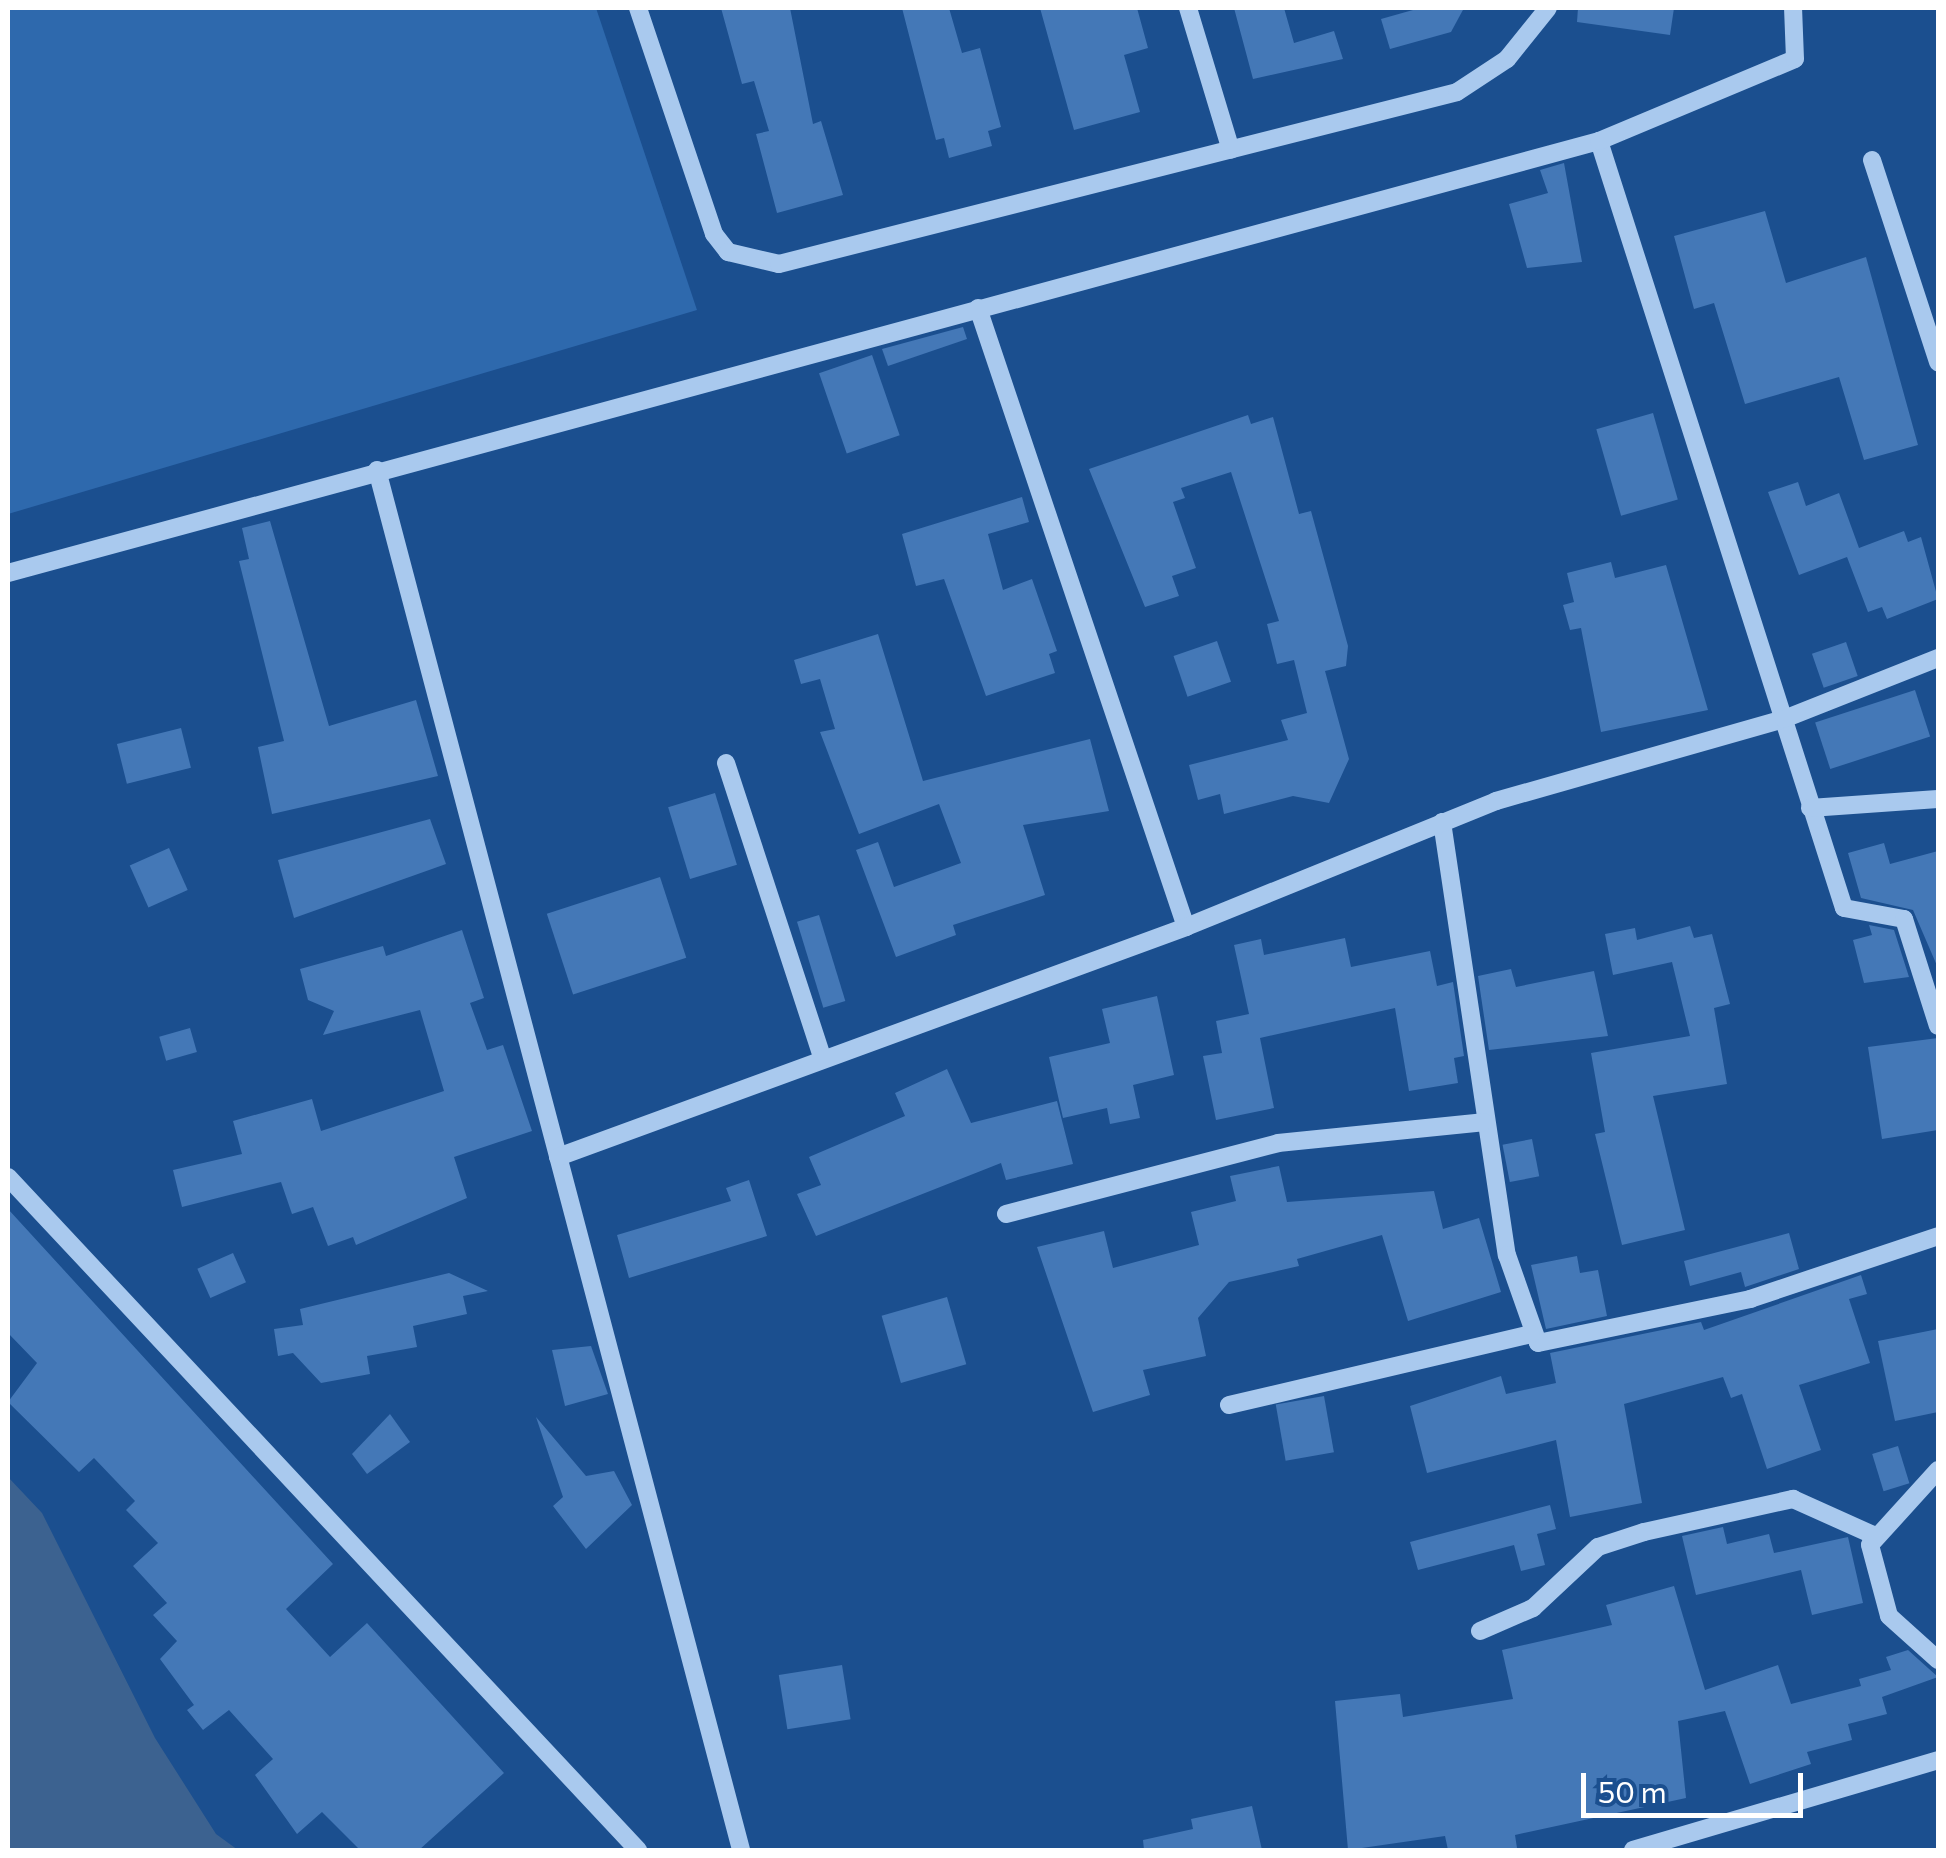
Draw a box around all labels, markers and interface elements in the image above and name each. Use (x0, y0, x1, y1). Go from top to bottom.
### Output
scale bar (1586, 1753, 1808, 1815)
text: 50 m (1598, 1772, 1667, 1809)

